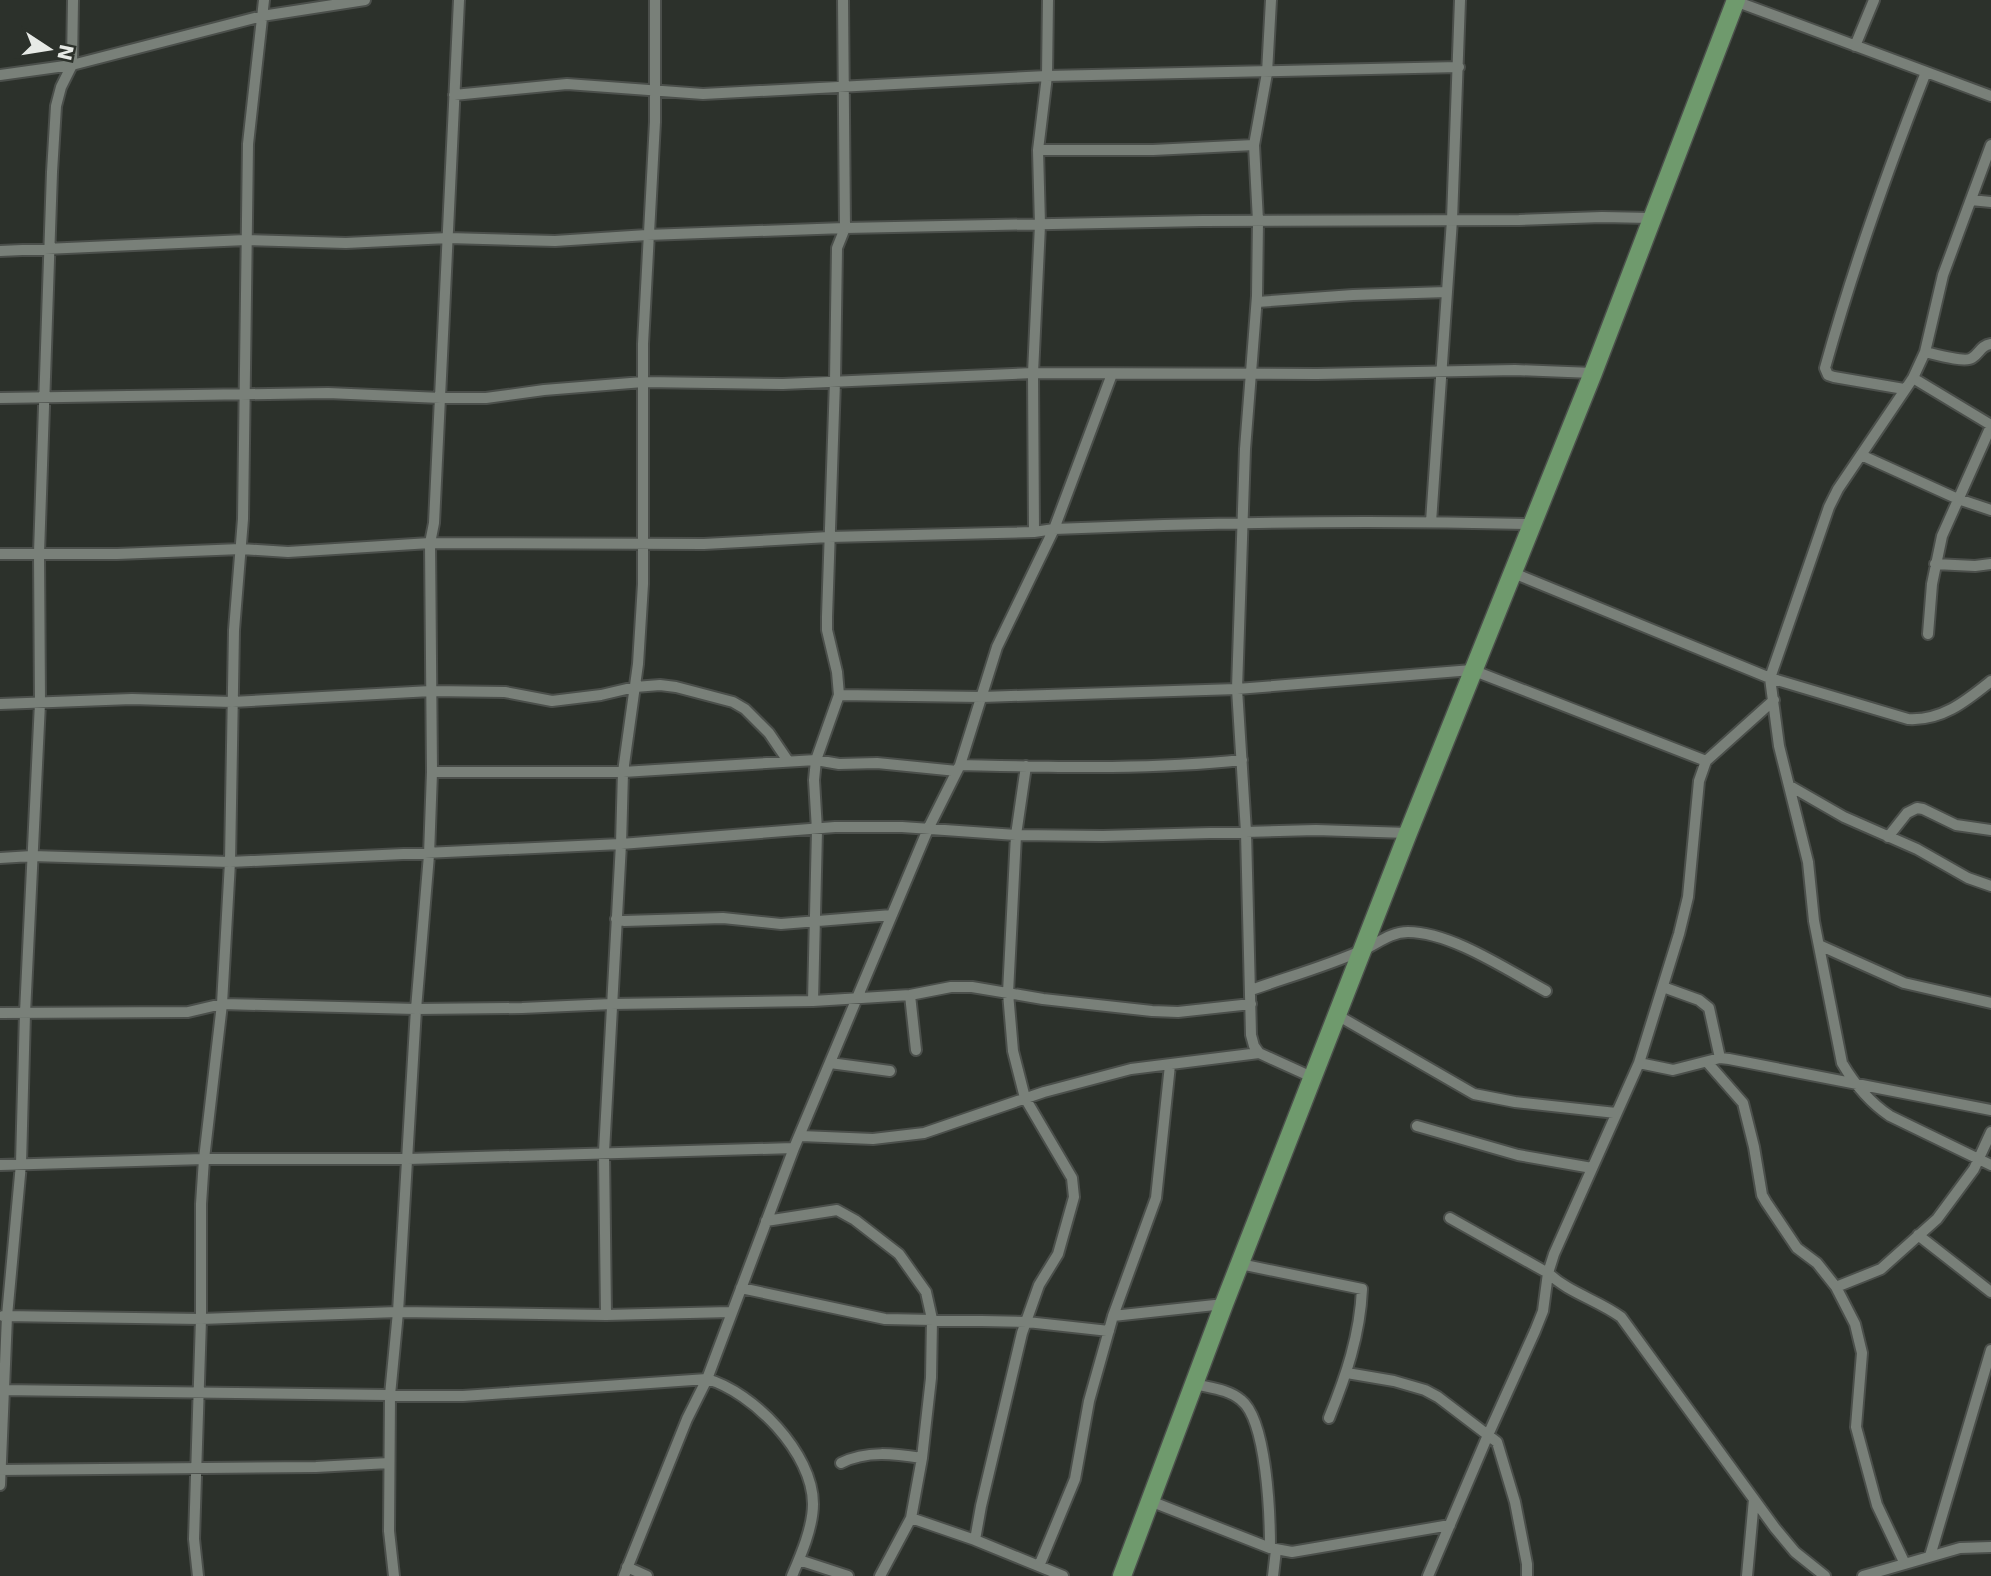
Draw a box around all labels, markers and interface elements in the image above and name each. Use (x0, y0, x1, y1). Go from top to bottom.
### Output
north arrow (14, 14, 84, 84)
text: N (53, 42, 78, 63)

